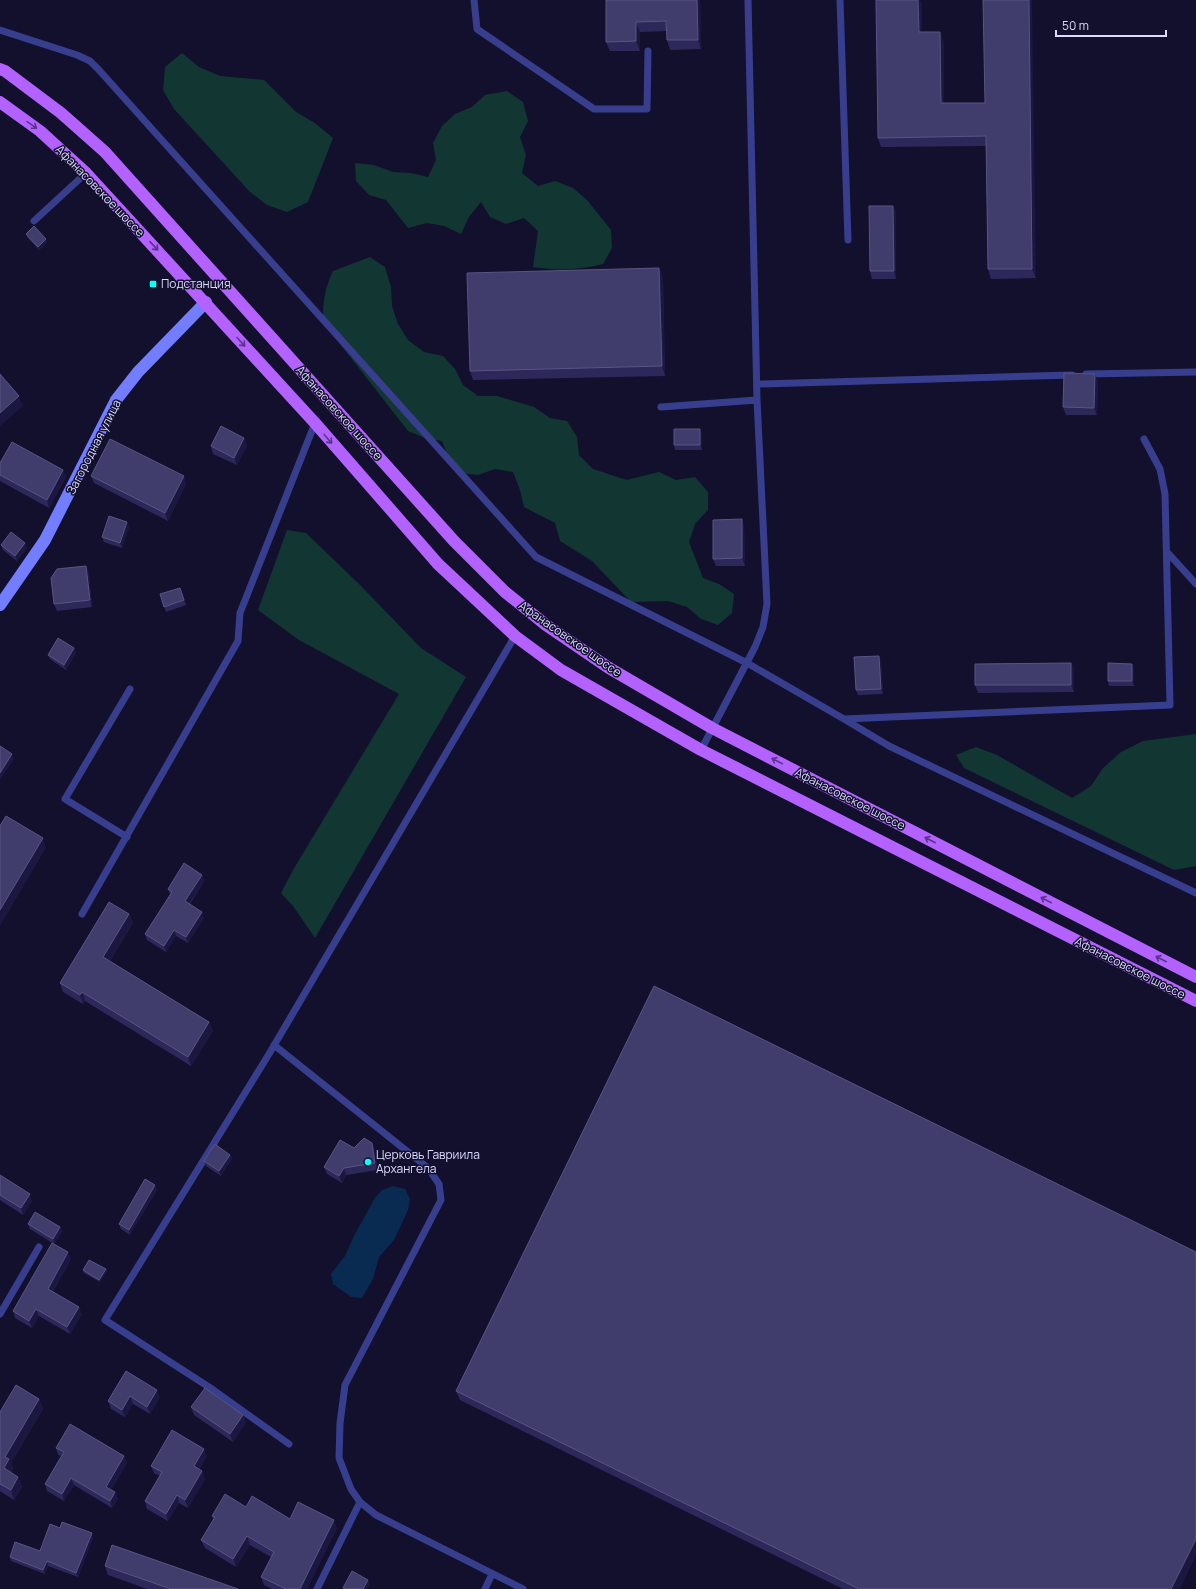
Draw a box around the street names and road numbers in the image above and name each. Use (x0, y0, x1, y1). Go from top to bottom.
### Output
street label: Афанасовское шоссе (52, 141, 149, 240)
street label: Афанасовское шоссе (292, 362, 386, 464)
street label: Загородная улица (62, 396, 125, 497)
street label: Афанасовское шоссе (515, 597, 625, 681)
street label: Афанасовское шоссе (792, 763, 908, 834)
street label: Афанасовское шоссе (1072, 932, 1188, 1003)

